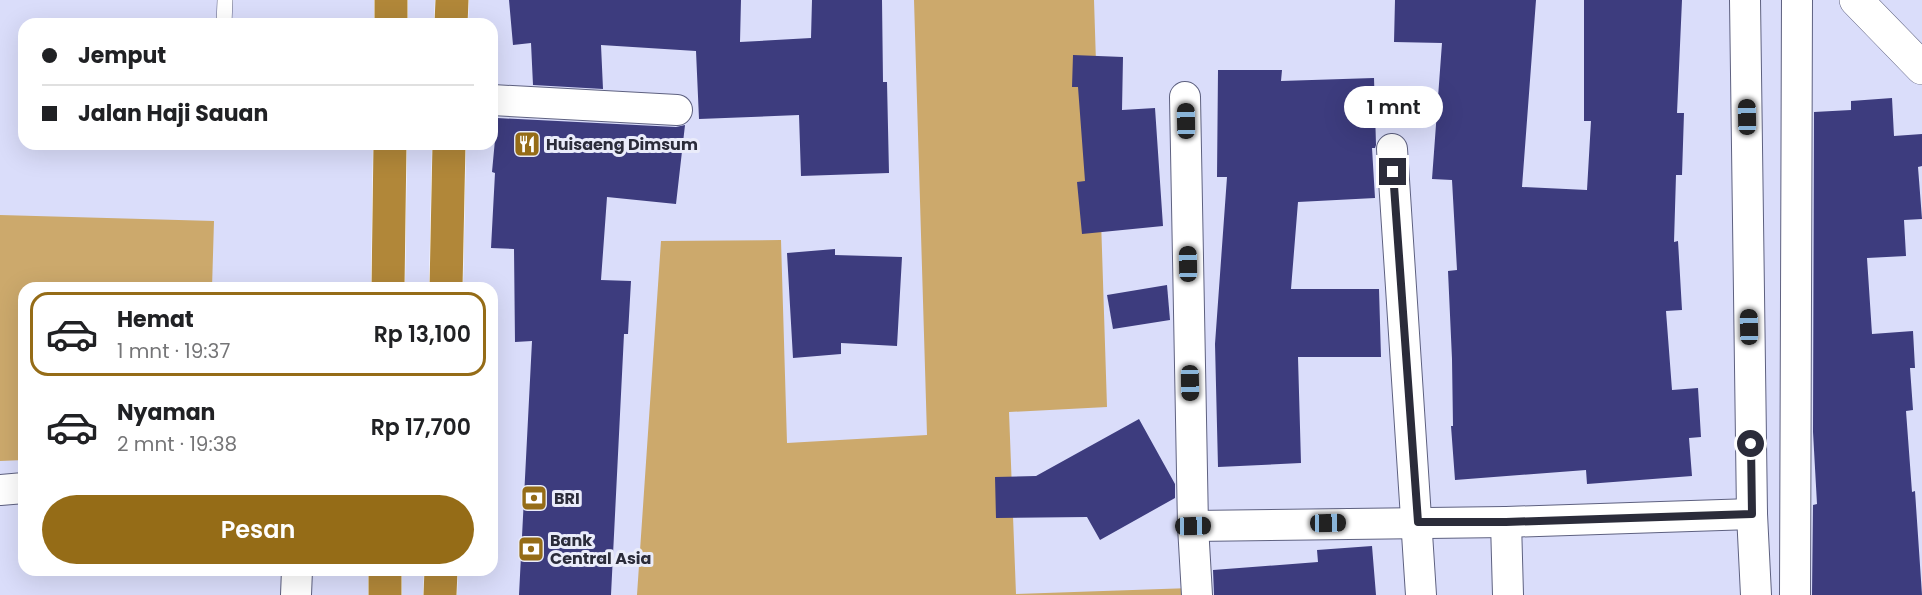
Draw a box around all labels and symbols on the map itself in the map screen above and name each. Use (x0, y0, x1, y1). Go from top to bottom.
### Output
callout: 1 mnt (1344, 85, 1442, 127)
car (1738, 99, 1756, 135)
car (1177, 103, 1195, 139)
restaurant icon: Huisaeng Dimsum (512, 129, 542, 159)
place label: Huisaeng Dimsum (546, 133, 698, 156)
route end (1379, 158, 1406, 185)
car (1179, 246, 1197, 282)
car (1740, 309, 1758, 345)
car (1181, 365, 1199, 401)
route start (1737, 430, 1764, 457)
bank icon: BRI (519, 483, 549, 513)
place label: BRI (554, 487, 580, 510)
car (1310, 514, 1346, 532)
car (1175, 517, 1211, 535)
place label: Bank Central Asia (550, 529, 651, 570)
bank icon: Bank Central Asia (516, 534, 546, 564)

